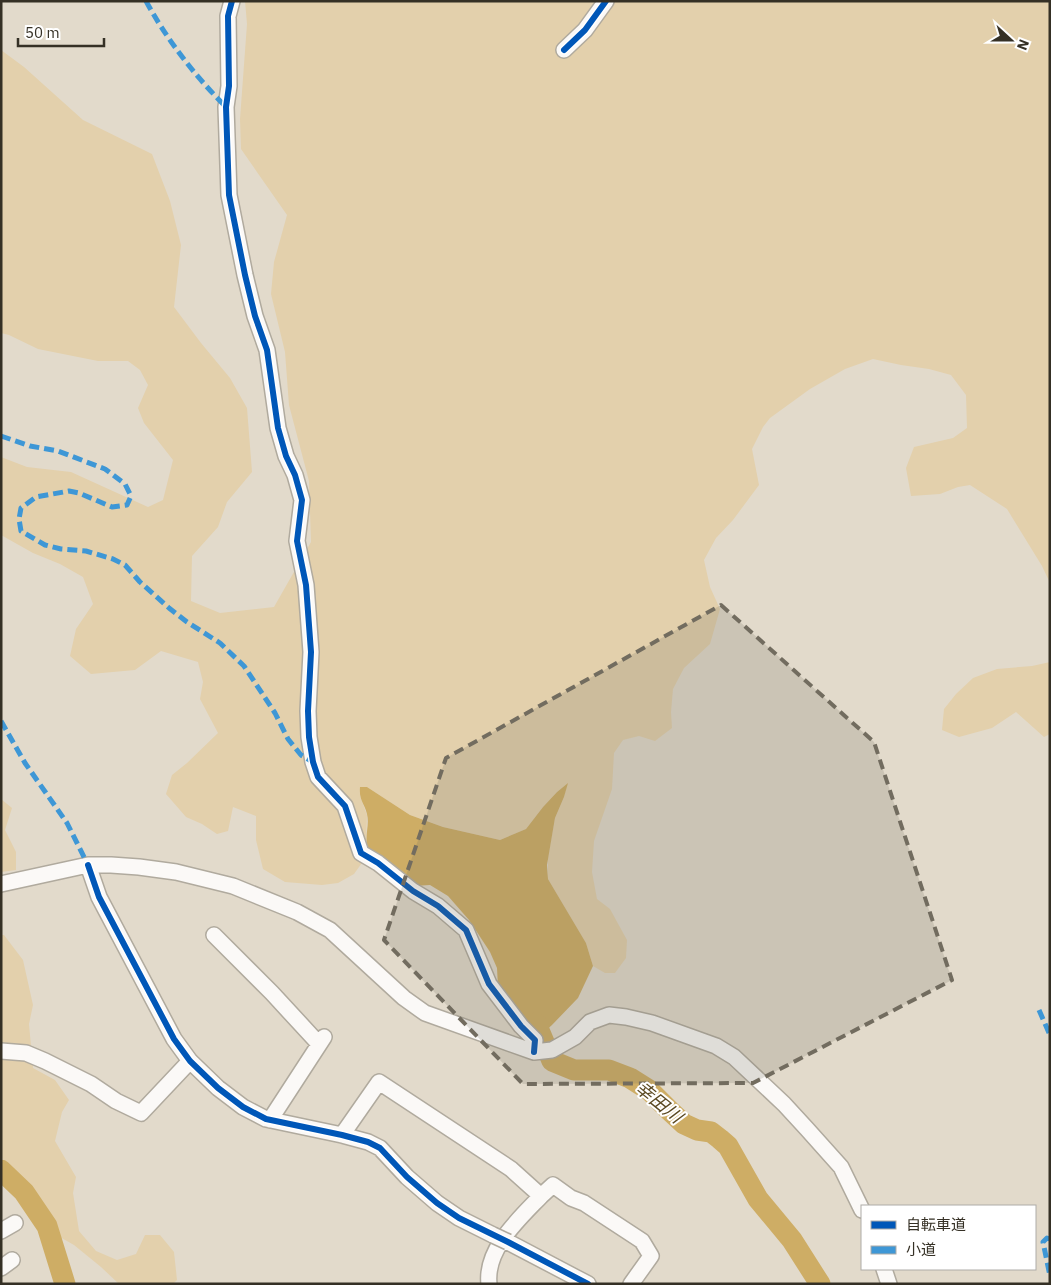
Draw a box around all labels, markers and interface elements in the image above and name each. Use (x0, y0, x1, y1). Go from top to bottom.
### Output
scale bar (18, 15, 104, 47)
north arrow (986, 15, 1036, 65)
text: 50 m (25, 23, 60, 42)
text: N (1013, 37, 1033, 53)
water label: 幸田川 (631, 1076, 689, 1129)
legend (861, 1205, 1036, 1270)
text: 自転車道 (906, 1215, 966, 1234)
text: 小道 (906, 1240, 936, 1259)

